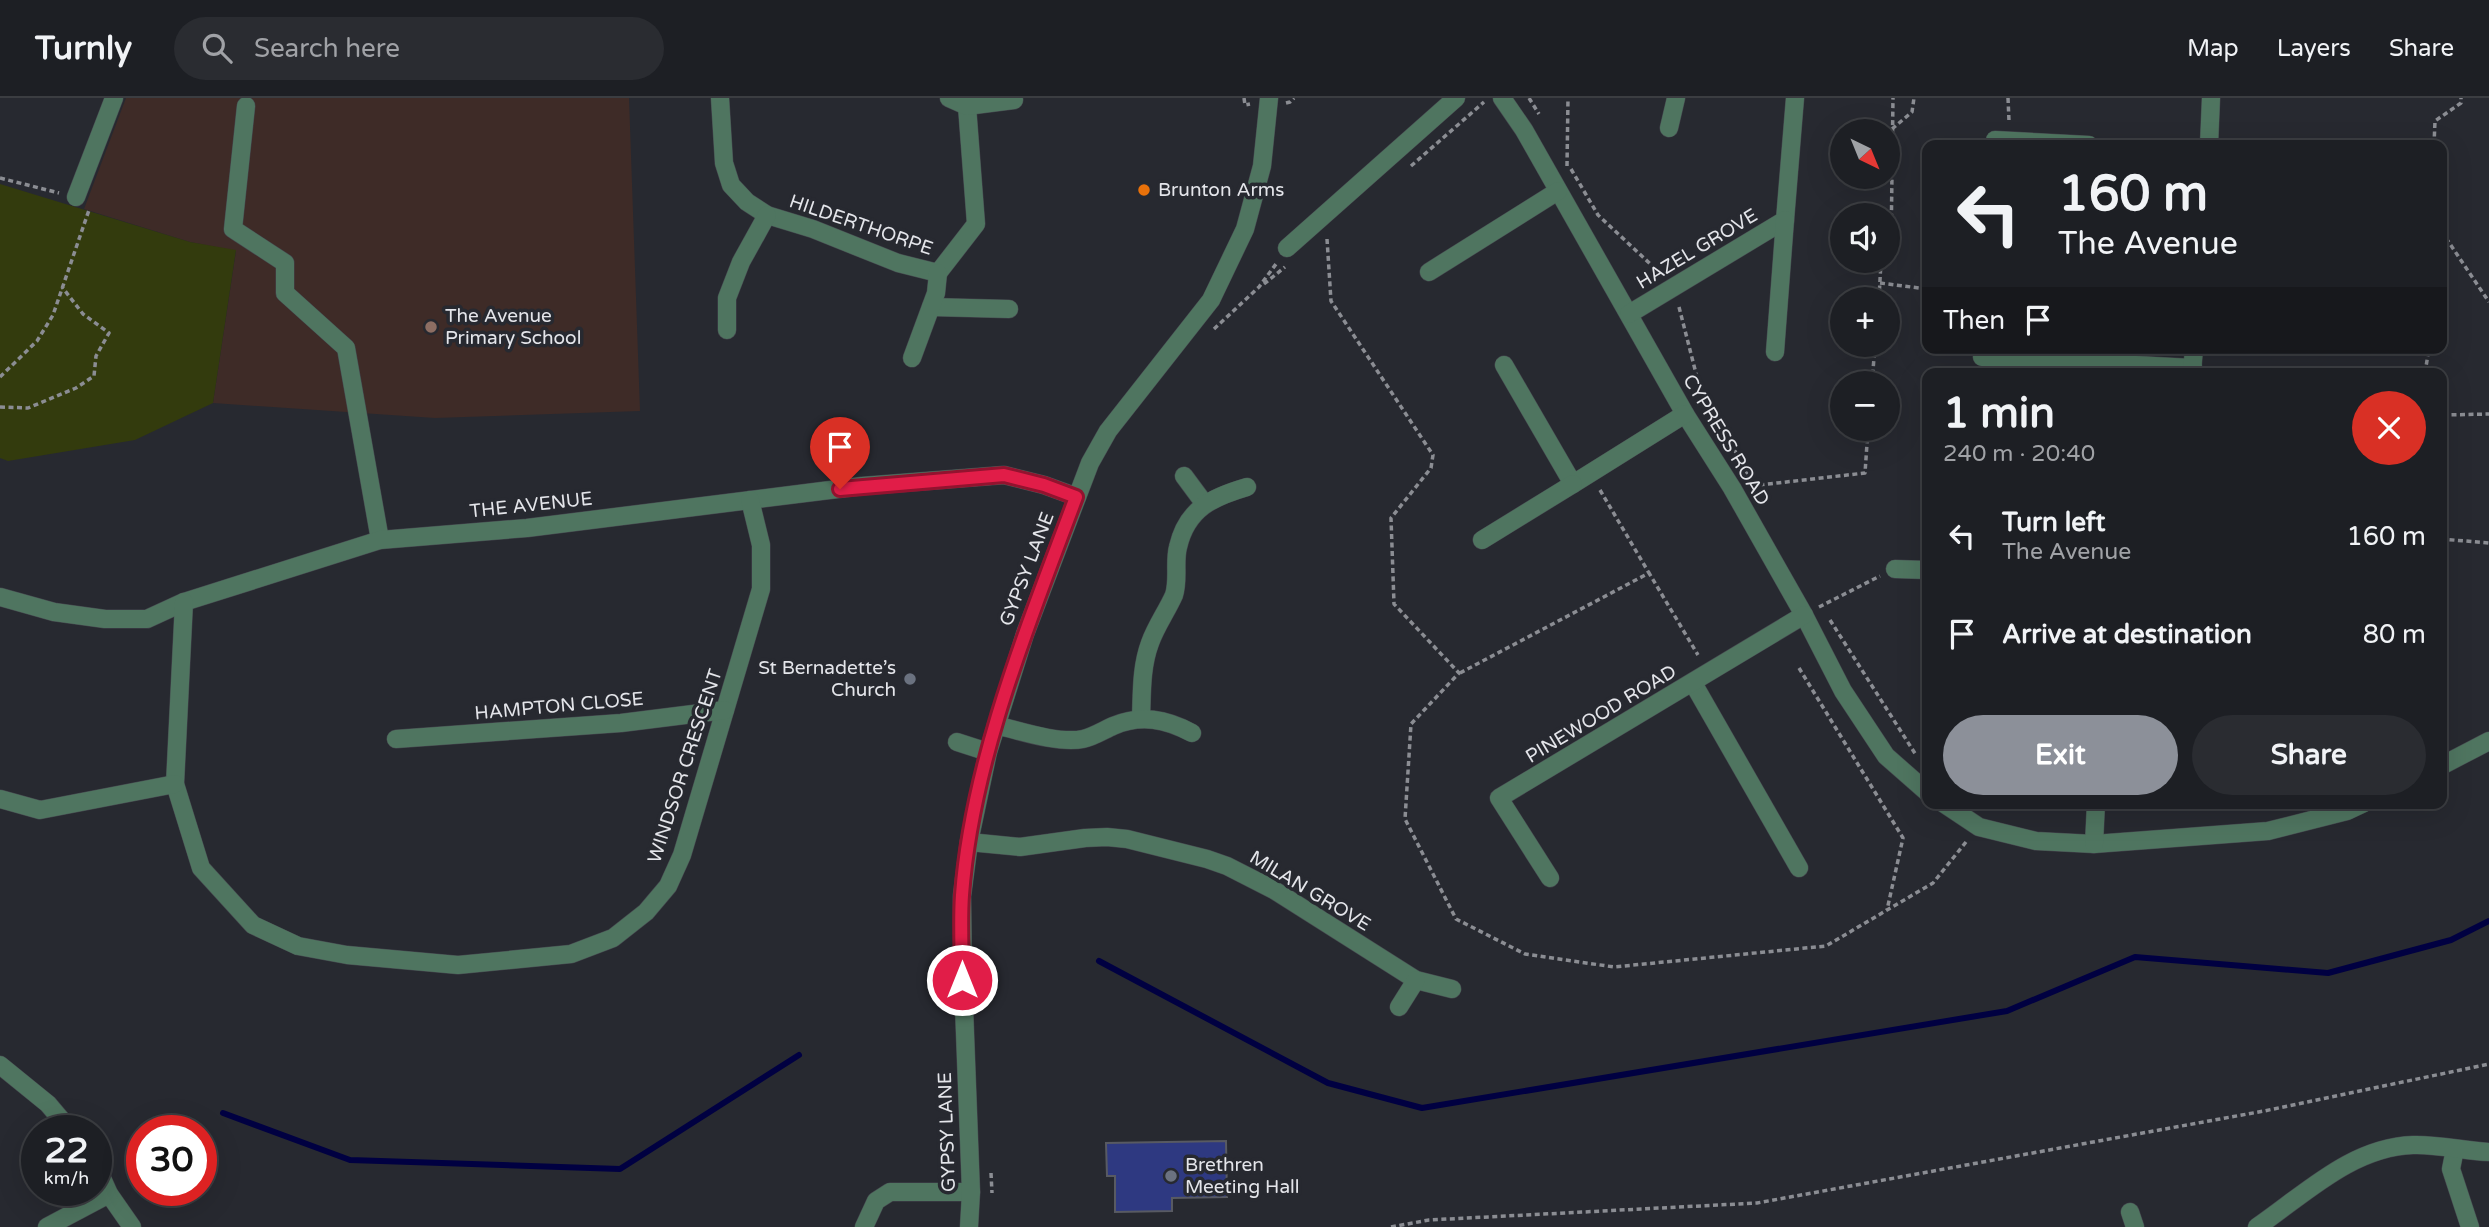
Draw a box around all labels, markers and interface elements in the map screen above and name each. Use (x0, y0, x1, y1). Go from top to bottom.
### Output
search box (174, 17, 664, 80)
text: Turnly (35, 29, 132, 68)
icon: search (198, 29, 236, 67)
text: Search here (254, 33, 400, 64)
text: Map (2187, 34, 2239, 63)
text: Layers (2277, 34, 2351, 63)
text: Share (2389, 34, 2454, 63)
north arrow (1830, 119, 1900, 189)
map controls (1830, 119, 1900, 441)
text: 160 m (2058, 165, 2208, 224)
icon: left (1943, 168, 2034, 259)
place label: Brunton Arms (1158, 179, 1284, 201)
marker: Brunton Arms (1136, 182, 1152, 198)
street label: HILDERTHORPE (786, 190, 936, 260)
button: sound (1830, 203, 1900, 273)
street label: HAZEL GROVE (1633, 204, 1761, 294)
text: The Avenue (2058, 225, 2238, 263)
button: + (1830, 287, 1900, 357)
icon: arrive (2019, 301, 2057, 339)
place label: The Avenue Primary School (445, 305, 581, 349)
text: Then (1943, 305, 2005, 336)
marker: The Avenue Primary School (423, 319, 439, 335)
street label: CYPRESS ROAD (1678, 370, 1774, 510)
button: − (1830, 371, 1900, 441)
text: 1 min (1943, 388, 2055, 439)
button: close (2352, 391, 2426, 465)
pin (810, 417, 870, 489)
icon: arrive (821, 428, 859, 466)
text: 240 m · 20:40 (1943, 440, 2095, 468)
street label: THE AVENUE (468, 488, 594, 522)
text: Turn left (2002, 507, 2105, 538)
street label: GYPSY LANE (995, 509, 1059, 629)
icon: left (1943, 517, 1981, 555)
text: 160 m (2346, 521, 2426, 552)
text: The Avenue (2002, 538, 2131, 566)
icon: arrive (1943, 615, 1981, 653)
text: Arrive at destination (2002, 619, 2252, 650)
text: 80 m (2363, 619, 2426, 650)
place label: St Bernadette’s Church (758, 657, 896, 701)
street label: PINEWOOD ROAD (1522, 660, 1680, 768)
street label: WINDSOR CRESCENT (643, 666, 727, 866)
marker: St Bernadette’s Church (902, 671, 918, 687)
street label: HAMPTON CLOSE (473, 688, 645, 724)
button: Exit (1943, 715, 2178, 795)
button: Share (2192, 715, 2426, 795)
street label: MILAN GROVE (1246, 846, 1374, 936)
position arrow (925, 943, 999, 1017)
street label: GYPSY LANE (934, 1072, 960, 1192)
speed limit sign: 30 (126, 1115, 217, 1206)
text: 22 (45, 1130, 88, 1172)
place label: Brethren Meeting Hall (1185, 1154, 1300, 1198)
text: km/h (44, 1167, 89, 1189)
marker: Brethren Meeting Hall (1163, 1168, 1179, 1184)

